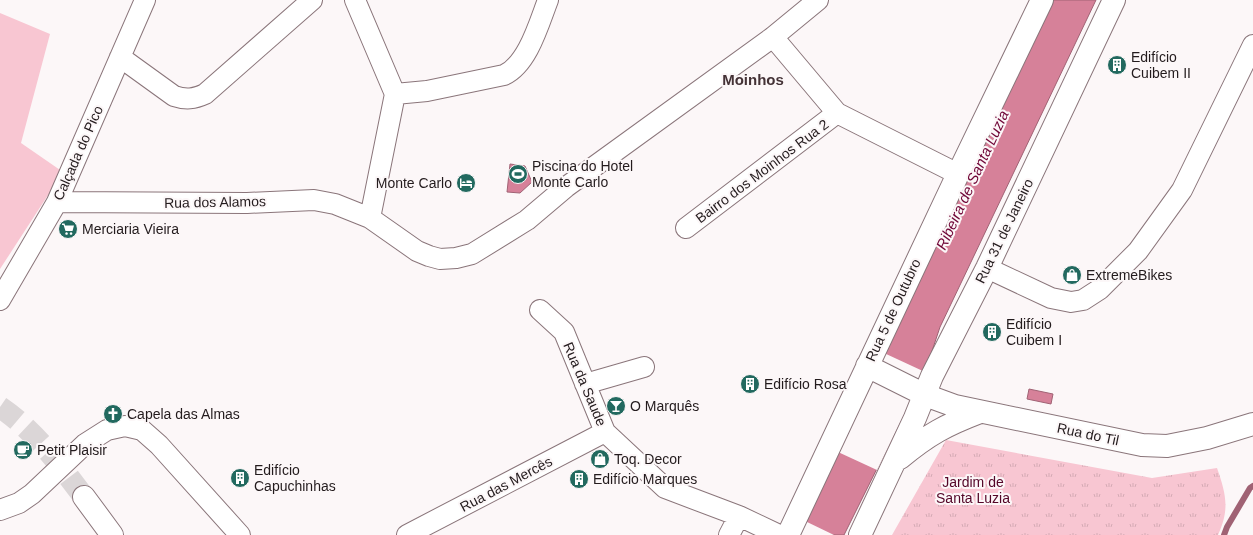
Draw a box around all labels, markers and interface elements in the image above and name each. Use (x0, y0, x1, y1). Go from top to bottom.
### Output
place label: Edifício Cuibem II (1131, 49, 1191, 81)
building icon: Edifício Cuibem II (1106, 54, 1128, 76)
district label: Moinhos (722, 71, 784, 88)
street label: Calçada do Pico (50, 103, 106, 203)
water label: Ribeira de Santa Luzia (932, 108, 1012, 252)
street label: Bairro dos Moinhos Rua 2 (693, 116, 832, 226)
place label: Piscina do Hotel Monte Carlo (532, 158, 633, 190)
sports icon: Piscina do Hotel Monte Carlo (507, 163, 529, 185)
hotel icon: Monte Carlo (455, 172, 477, 194)
place label: Monte Carlo (376, 175, 452, 191)
street label: Rua 31 de Janeiro (972, 176, 1036, 286)
street label: Rua dos Alamos (164, 193, 266, 211)
supermarket icon: Merciaria Vieira (57, 218, 79, 240)
place label: Merciaria Vieira (82, 221, 179, 237)
street label: Rua 5 de Outubro (862, 256, 924, 364)
shop icon: ExtremeBikes (1061, 264, 1083, 286)
place label: ExtremeBikes (1086, 267, 1172, 283)
place label: Edifício Cuibem I (1006, 316, 1062, 348)
building icon: Edifício Cuibem I (981, 321, 1003, 343)
street label: Rua da Saude (560, 340, 610, 429)
building icon: Edifício Rosa (739, 373, 761, 395)
place label: Edifício Rosa (764, 376, 847, 392)
bar icon: O Marquês (605, 395, 627, 417)
place label: O Marquês (630, 398, 699, 414)
church icon: Capela das Almas (102, 403, 124, 425)
place label: Capela das Almas (127, 406, 240, 422)
street label: Rua do Til (1056, 420, 1120, 448)
cafe icon: Petit Plaisir (12, 439, 34, 461)
place label: Petit Plaisir (37, 442, 107, 458)
shop icon: Toq. Decor (589, 448, 611, 470)
place label: Toq. Decor (614, 451, 682, 467)
street label: Rua das Mercês (457, 453, 555, 515)
place label: Edifício Capuchinhas (254, 462, 336, 494)
building icon: Edifício Capuchinhas (229, 467, 251, 489)
building icon: Edifício Marques (568, 468, 590, 490)
place label: Edifício Marques (593, 471, 697, 487)
park label: Jardim de Santa Luzia (936, 474, 1010, 506)

